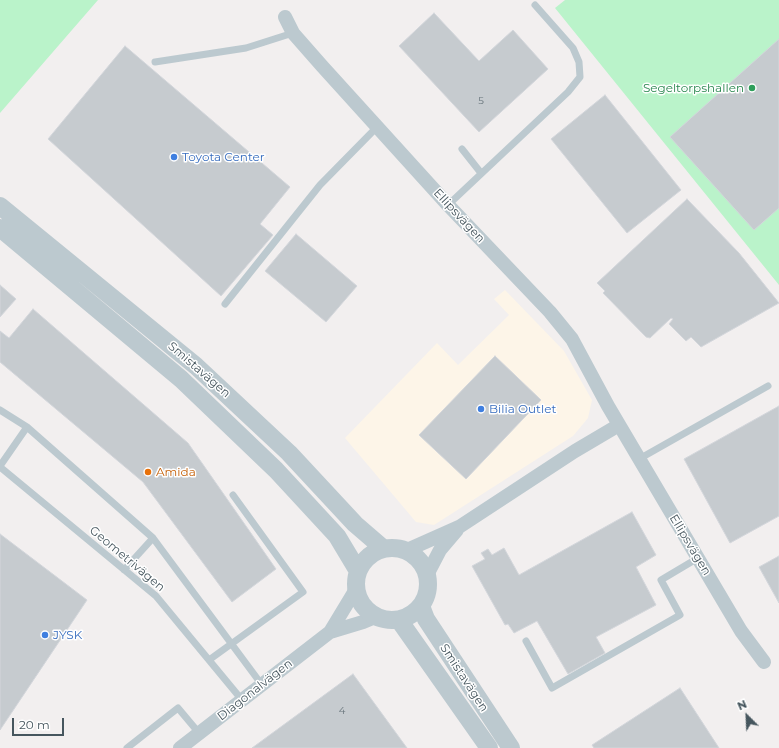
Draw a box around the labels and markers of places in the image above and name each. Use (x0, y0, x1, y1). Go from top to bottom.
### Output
place label: Segeltorpshallen (643, 81, 744, 95)
marker: Segeltorpshallen (747, 83, 757, 93)
place label: Toyota Center (182, 150, 265, 164)
marker: Toyota Center (169, 152, 179, 162)
place label: Bilia Outlet (489, 402, 556, 416)
marker: Bilia Outlet (476, 404, 486, 414)
place label: Amida (156, 465, 196, 479)
marker: Amida (143, 467, 153, 477)
place label: JYSK (53, 628, 82, 642)
marker: JYSK (40, 630, 50, 640)

